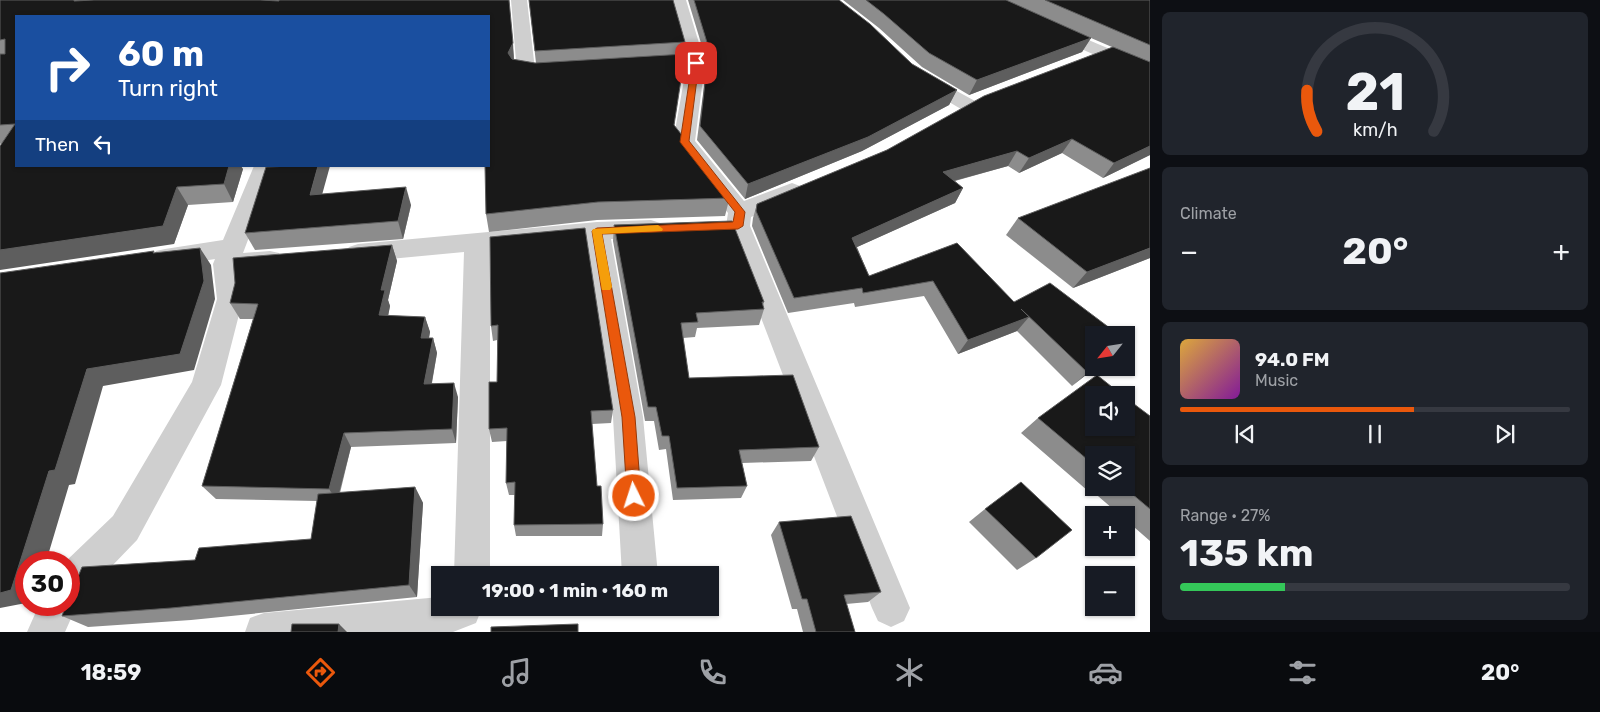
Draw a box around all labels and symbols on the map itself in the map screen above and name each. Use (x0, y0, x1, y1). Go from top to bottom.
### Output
pin (675, 42, 717, 84)
north arrow (1085, 326, 1135, 376)
position arrow (607, 469, 659, 521)
speed limit sign: 30 (15, 551, 80, 616)

